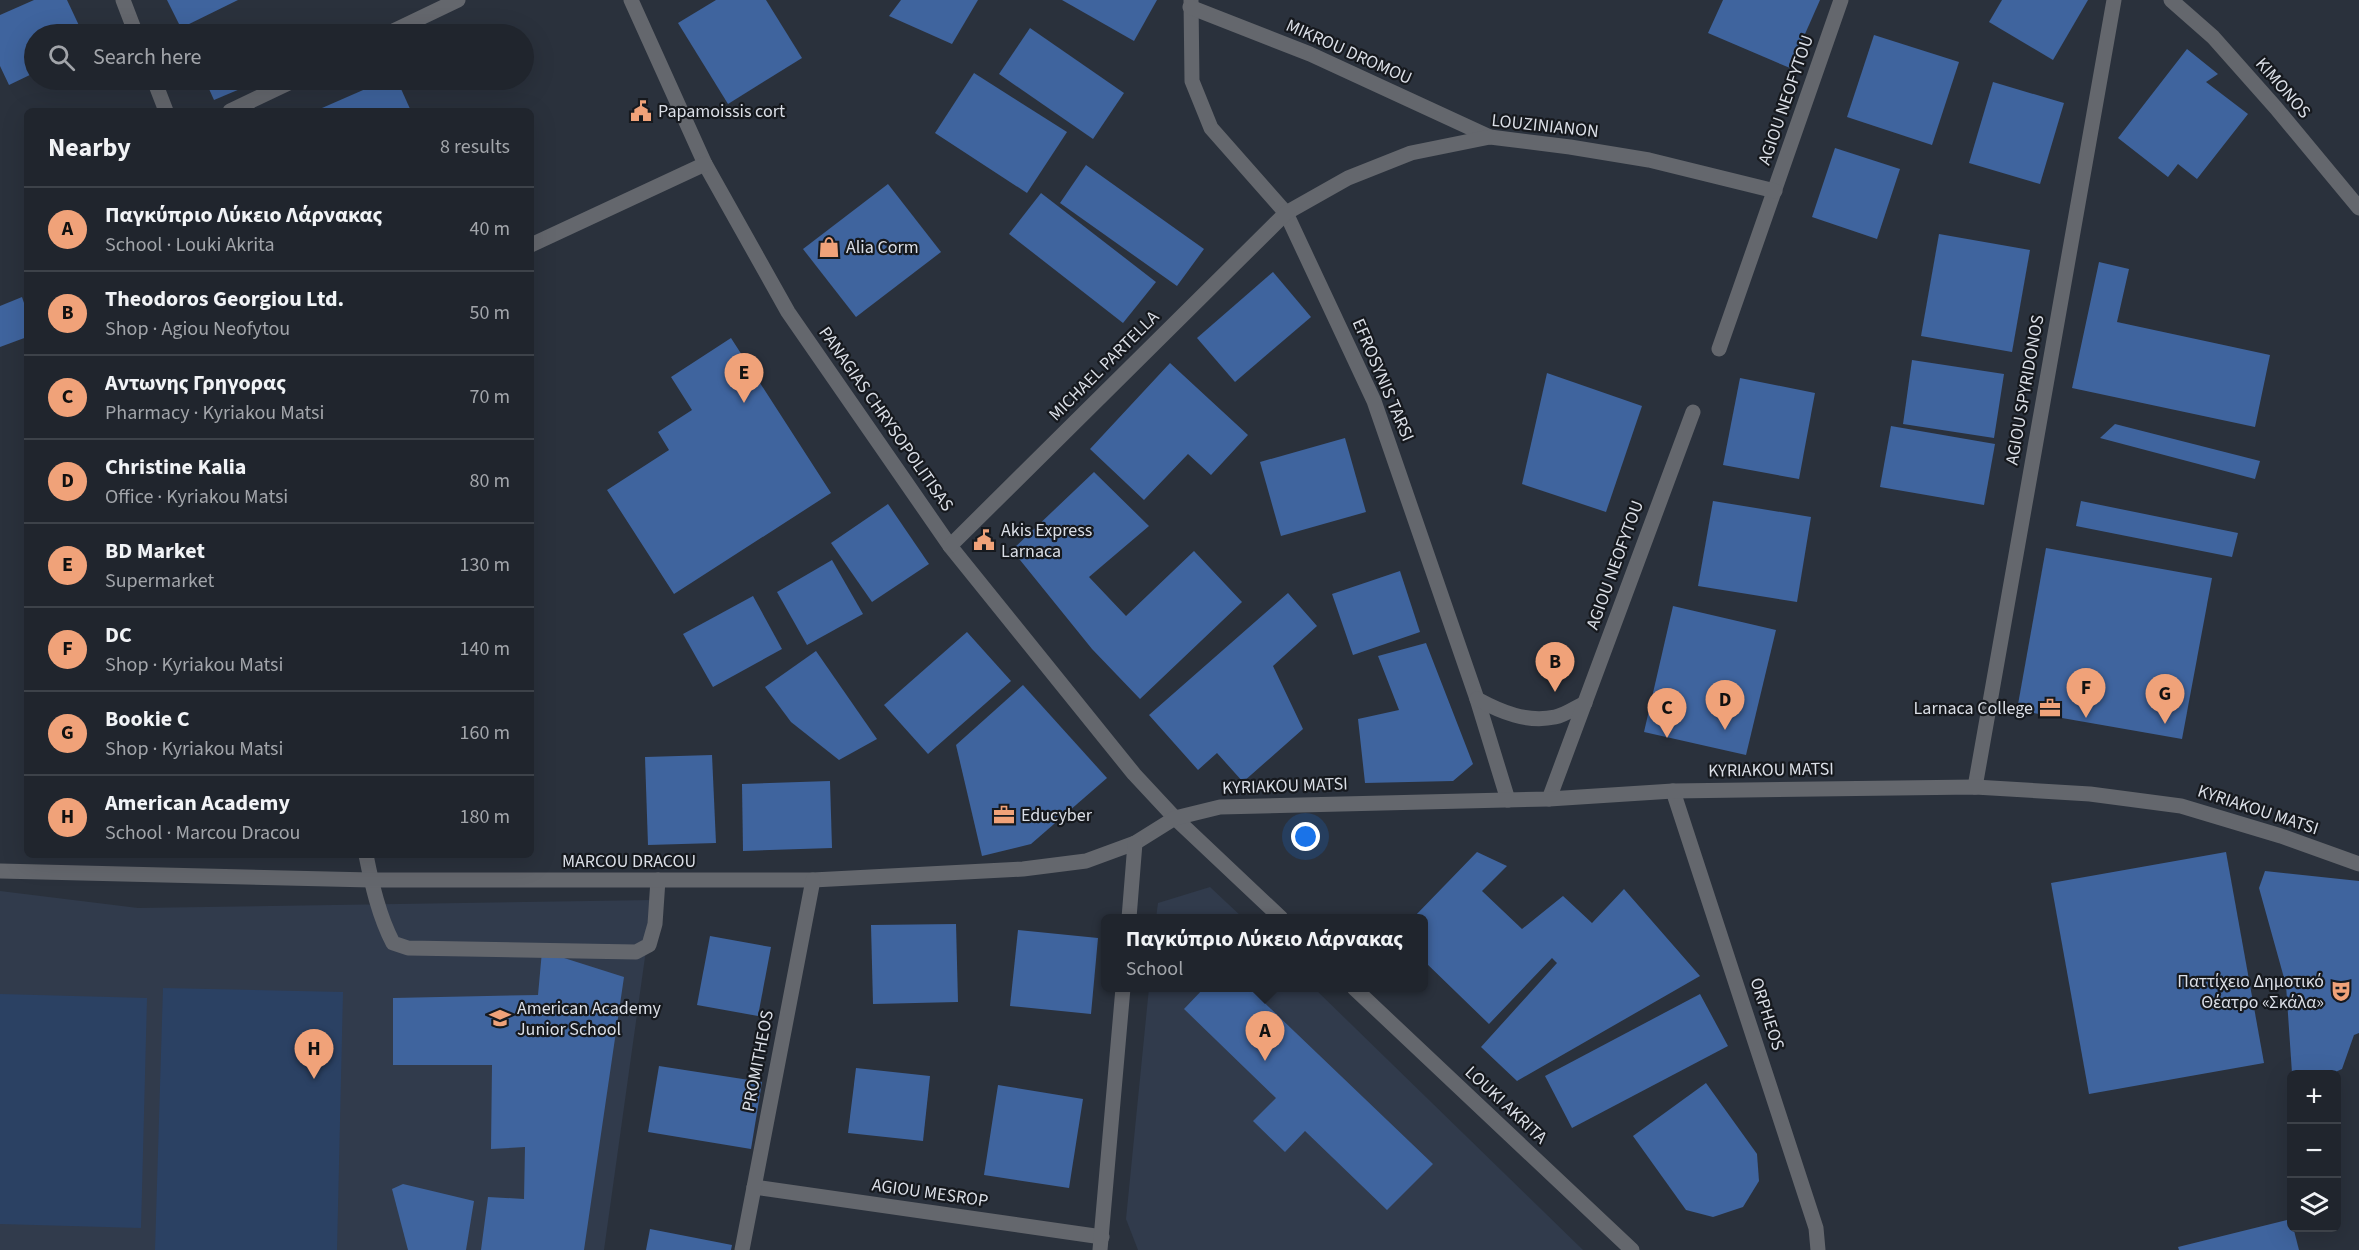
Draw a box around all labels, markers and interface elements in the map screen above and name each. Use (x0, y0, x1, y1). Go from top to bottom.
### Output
street label: MIKROU DROMOU (1282, 13, 1416, 91)
search box (24, 24, 534, 90)
street label: AGIOU NEOFYTOU (1752, 32, 1820, 168)
icon: search (45, 41, 78, 74)
text: Search here (93, 41, 201, 73)
street label: KIMONOS (2249, 52, 2317, 124)
public building icon: Papamoissis cort (629, 99, 653, 123)
place label: Papamoissis cort (658, 99, 785, 124)
street label: LOUZINIANON (1490, 108, 1600, 144)
text: Nearby (48, 129, 131, 166)
text: 8 results (440, 133, 510, 161)
text: Παγκύπριο Λύκειο Λάρνακας (105, 199, 382, 231)
text: A (62, 215, 73, 243)
text: 40 m (470, 215, 510, 243)
text: School · Louki Akrita (105, 231, 275, 259)
shop icon: Alia Corm (817, 235, 841, 259)
place label: Alia Corm (846, 235, 919, 260)
text: Theodoros Georgiou Ltd. (105, 283, 344, 315)
text: B (61, 299, 74, 327)
text: 50 m (470, 299, 510, 327)
street label: MICHAEL PARTELLA (1043, 305, 1165, 427)
street label: AGIOU SPYRIDONOS (1999, 313, 2051, 467)
text: Shop · Agiou Neofytou (105, 315, 290, 343)
street label: EFROSYNIS TARSI (1346, 315, 1420, 445)
street label: PANAGIAS CHRYSOPOLITISAS (813, 322, 959, 516)
pin: E (724, 354, 764, 403)
text: Αντωνης Γρηγορας (105, 367, 286, 399)
text: C (62, 383, 73, 411)
text: 70 m (470, 383, 510, 411)
text: Pharmacy · Kyriakou Matsi (105, 399, 324, 427)
text: Christine Kalia (105, 451, 246, 483)
text: D (61, 467, 74, 495)
text: 80 m (470, 467, 510, 495)
text: Office · Kyriakou Matsi (105, 483, 288, 511)
street label: AGIOU NEOFYTOU (1580, 497, 1650, 633)
place label: Akis Express Larnaca (1001, 518, 1092, 564)
public building icon: Akis Express Larnaca (972, 528, 996, 552)
text: BD Market (105, 535, 205, 567)
text: E (62, 551, 73, 579)
text: 130 m (460, 551, 510, 579)
text: Supermarket (105, 567, 214, 595)
text: DC (105, 619, 132, 651)
text: F (62, 635, 73, 663)
text: 140 m (460, 635, 510, 663)
pin: B (1536, 642, 1574, 692)
text: Shop · Kyriakou Matsi (105, 651, 283, 679)
pin: F (2066, 668, 2106, 718)
pin: G (2146, 674, 2184, 724)
pin: D (1706, 680, 1744, 730)
pin: C (1648, 688, 1686, 738)
place label: Larnaca College (1914, 696, 2033, 721)
office icon: Larnaca College (2038, 696, 2062, 720)
text: Bookie C (105, 703, 189, 735)
text: G (61, 719, 74, 747)
text: 160 m (460, 719, 510, 747)
text: Shop · Kyriakou Matsi (105, 735, 283, 763)
street label: KYRIAKOU MATSI (1708, 756, 1834, 784)
street label: KYRIAKOU MATSI (1222, 771, 1348, 801)
street label: KYRIAKOU MATSI (2194, 779, 2322, 841)
text: American Academy (105, 787, 290, 819)
text: H (61, 803, 74, 831)
text: 180 m (460, 803, 510, 831)
office icon: Educyber (992, 803, 1016, 827)
place label: Educyber (1021, 803, 1093, 828)
text: School · Marcou Dracou (105, 819, 300, 847)
your location (1291, 822, 1320, 851)
street label: MARCOU DRACOU (562, 849, 696, 874)
popup (1101, 914, 1428, 992)
text: Παγκύπριο Λύκειο Λάρνακας (1126, 923, 1403, 955)
text: School (1126, 955, 1183, 983)
place label: Παττίχειο Δημοτικό Θέατρο «Σκάλα» (2177, 969, 2324, 1015)
street label: ORPHEOS (1743, 974, 1791, 1054)
theatre icon: Παττίχειο Δημοτικό Θέατρο «Σκάλα» (2329, 979, 2353, 1003)
place label: American Academy Junior School (517, 996, 662, 1042)
school or university icon: American Academy Junior School (488, 1006, 512, 1030)
street label: PROMITHEOS (736, 1008, 780, 1114)
pin: A (1246, 1012, 1284, 1061)
pin: H (294, 1030, 334, 1079)
street label: LOUKI AKRITA (1459, 1060, 1553, 1150)
map controls (2287, 1070, 2341, 1232)
button: + (2287, 1070, 2341, 1124)
button: − (2287, 1124, 2341, 1178)
street label: AGIOU MESROP (870, 1172, 990, 1214)
button: layers (2287, 1178, 2341, 1232)

